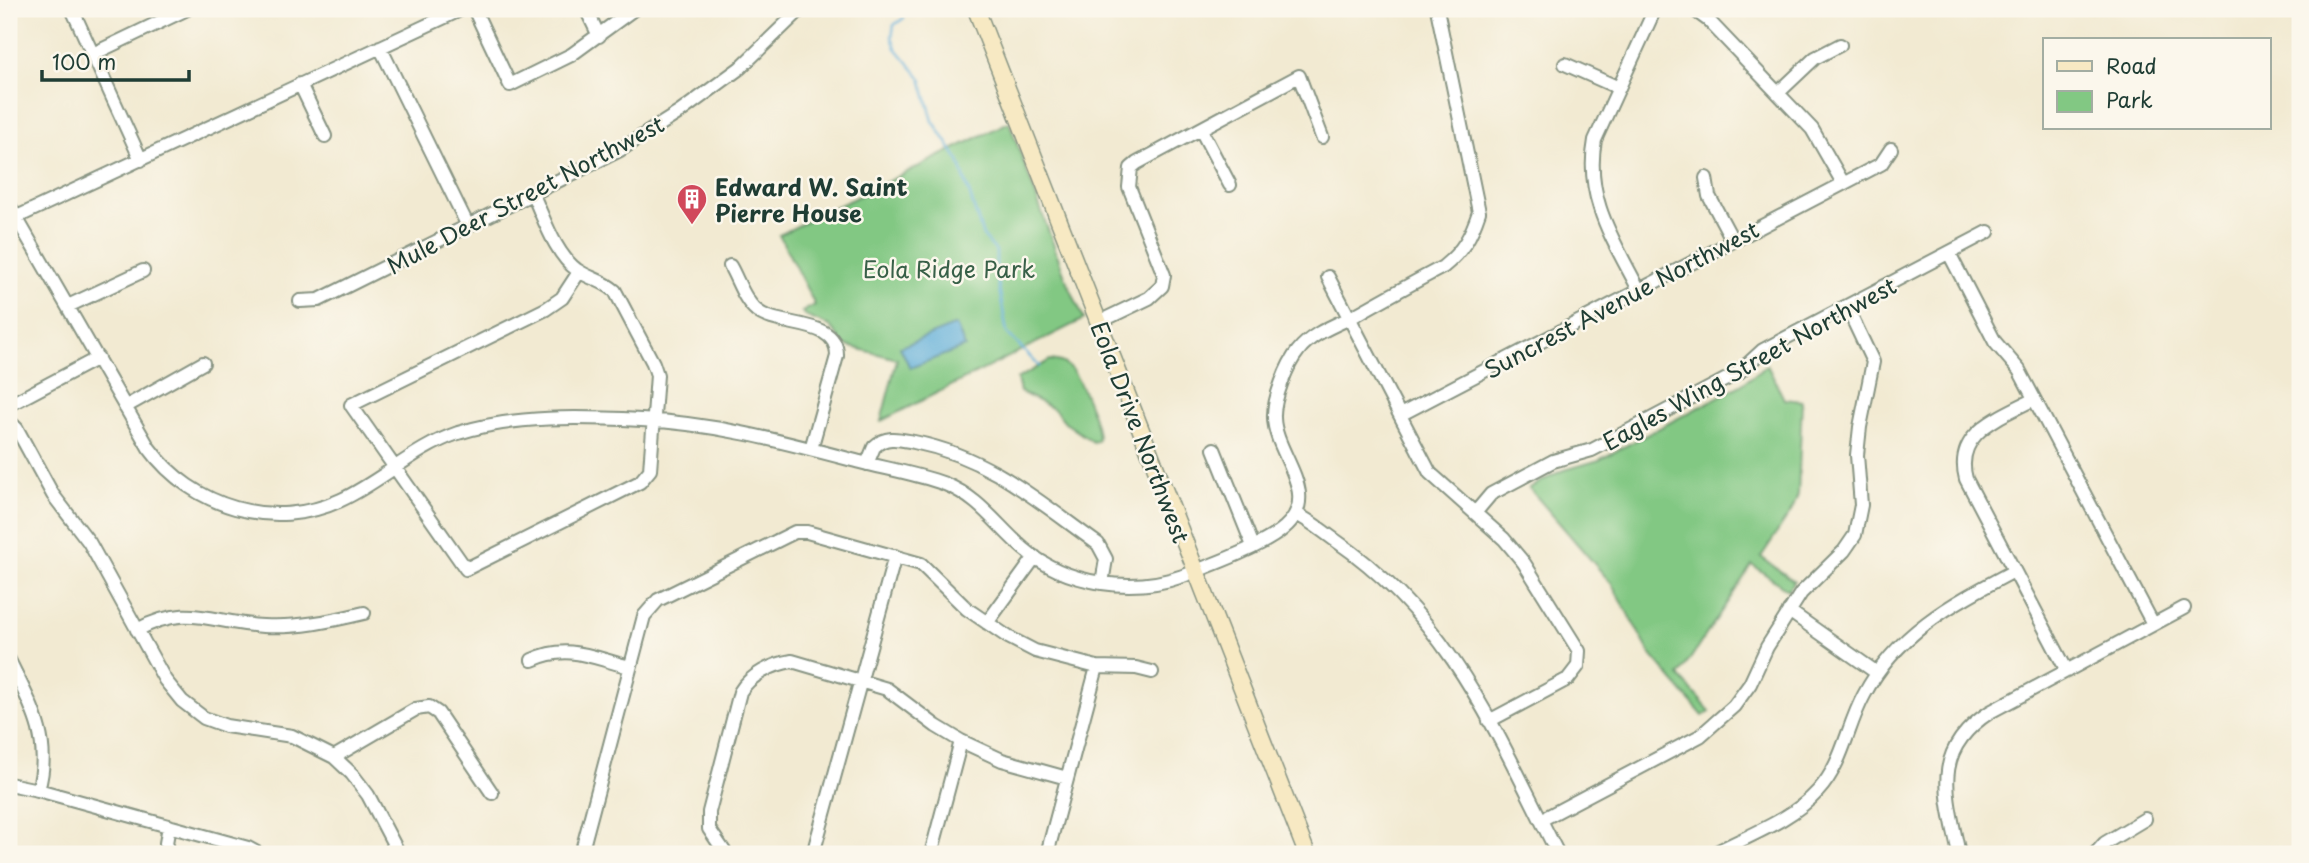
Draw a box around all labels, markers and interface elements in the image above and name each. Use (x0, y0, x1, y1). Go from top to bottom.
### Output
scale bar (42, 38, 189, 82)
legend (2043, 38, 2270, 130)
text: 100 m (52, 45, 116, 77)
text: Road (2106, 49, 2157, 81)
text: Park (2106, 83, 2153, 115)
street label: Mule Deer Street Northwest (380, 106, 670, 282)
place label: Edward W. Saint Pierre House (715, 169, 908, 230)
building icon: Edward W. Saint Pierre House (675, 182, 709, 226)
street label: Suncrest Avenue Northwest (1477, 211, 1765, 387)
park label: Eola Ridge Park (863, 251, 1035, 286)
street label: Eagles Wing Street Northwest (1596, 267, 1902, 459)
street label: Eola Drive Northwest (1083, 316, 1199, 548)

